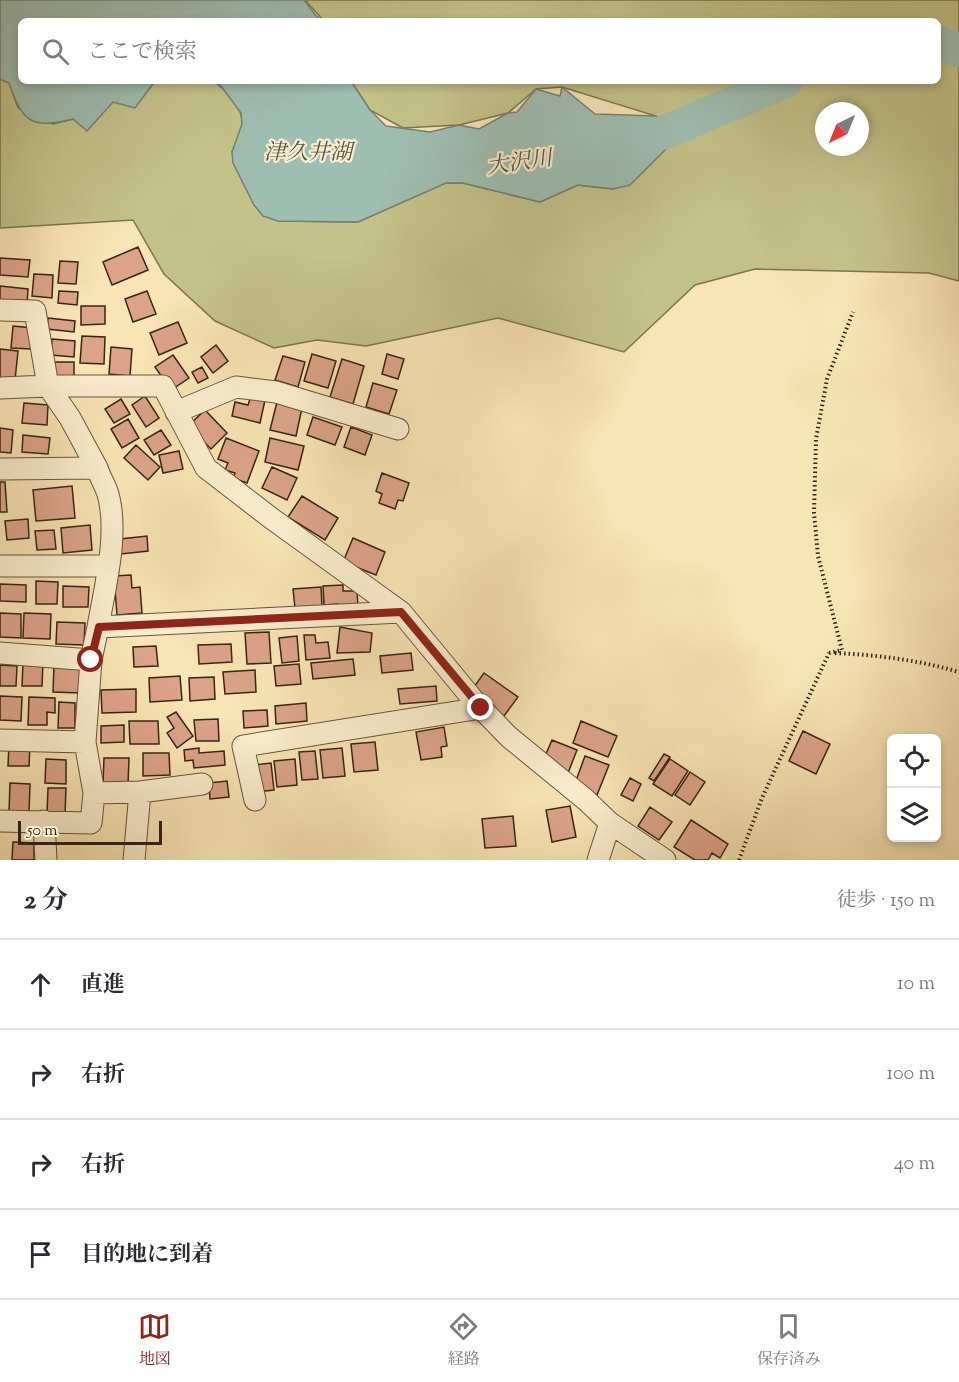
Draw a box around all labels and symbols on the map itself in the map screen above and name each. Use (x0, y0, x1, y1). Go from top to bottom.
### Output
north arrow (815, 102, 869, 156)
water label: 津久井湖 (264, 138, 356, 170)
water label: 大沢川 (485, 143, 556, 184)
route start (77, 646, 103, 672)
route end (467, 694, 493, 720)
scale bar (18, 818, 162, 846)

